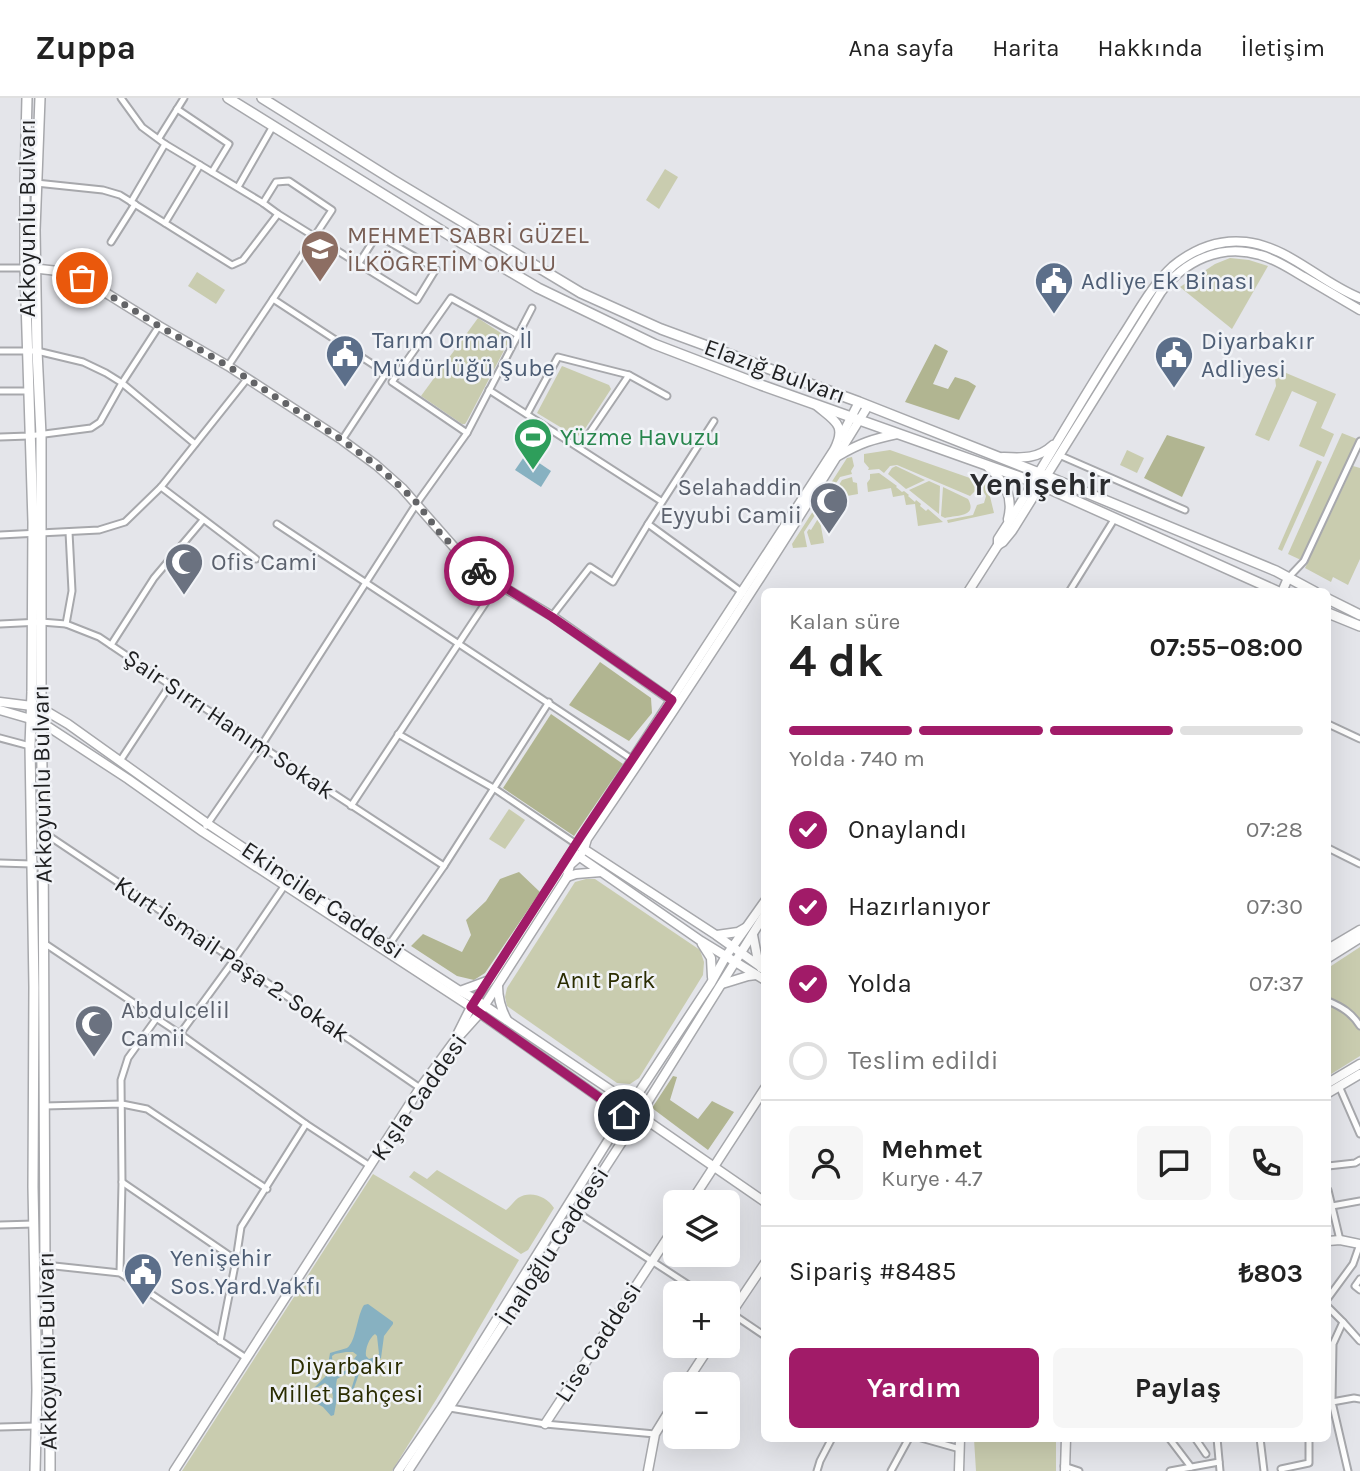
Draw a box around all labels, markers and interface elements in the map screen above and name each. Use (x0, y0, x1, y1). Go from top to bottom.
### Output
text: Zuppa (35, 29, 136, 67)
text: Ana sayfa (849, 34, 954, 62)
text: Harita (992, 34, 1059, 62)
text: Hakkında (1097, 34, 1203, 62)
text: İletişim (1241, 34, 1325, 62)
street label: Akkoyunlu Bulvarı (13, 119, 41, 317)
place label: MEHMET SABRİ GÜZEL İLKÖGRETİM OKULU (347, 221, 590, 277)
school or university icon: MEHMET SABRİ GÜZEL İLKÖGRETİM OKULU (299, 228, 341, 283)
pin (52, 248, 112, 308)
icon: bag (63, 259, 101, 297)
public building icon: Adliye Ek Binası (1033, 260, 1075, 315)
place label: Adliye Ek Binası (1081, 267, 1254, 295)
place label: Tarım Orman İl Müdürlüğü Şube (372, 326, 555, 382)
place label: Diyarbakır Adliyesi (1201, 327, 1314, 383)
street label: Elazığ Bulvarı (700, 332, 850, 410)
public building icon: Tarım Orman İl Müdürlüğü Şube (324, 333, 366, 388)
public building icon: Diyarbakır Adliyesi (1153, 334, 1195, 389)
sports icon: Yüzme Havuzu (512, 416, 554, 471)
place label: Yüzme Havuzu (560, 423, 720, 451)
district label: Yenişehir (970, 466, 1111, 503)
place label: Selahaddin Eyyubi Camii (660, 473, 802, 529)
mosque icon: Selahaddin Eyyubi Camii (808, 480, 850, 535)
courier (444, 536, 514, 606)
mosque icon: Ofis Cami (163, 541, 205, 596)
place label: Ofis Cami (211, 548, 318, 576)
icon: bike (460, 552, 498, 590)
text: Kalan süre (789, 608, 900, 635)
text: 07:55–08:00 (1150, 632, 1303, 663)
text: 4 dk (789, 634, 883, 688)
street label: Şair Sırrı Hanım Sokak (118, 643, 340, 805)
street label: Akkoyunlu Bulvarı (26, 685, 58, 883)
text: Yolda · 740 m (789, 745, 925, 772)
icon: check (789, 811, 827, 849)
text: Onaylandı (848, 814, 967, 845)
text: 07:28 (1246, 816, 1303, 843)
street label: Ekinciler Caddesi (236, 835, 410, 965)
street label: Kurt İsmail Paşa 2. Sokak (109, 870, 355, 1048)
icon: check (789, 888, 827, 926)
text: Hazırlanıyor (848, 891, 990, 922)
text: 07:30 (1246, 893, 1303, 920)
icon: check (789, 965, 827, 1003)
park label: Anıt Park (557, 966, 655, 994)
text: Yolda (848, 968, 912, 999)
text: 07:37 (1249, 970, 1303, 997)
place label: Abdulcelil Camii (121, 996, 230, 1052)
mosque icon: Abdulcelil Camii (73, 1003, 115, 1058)
street label: Kışla Caddesi (365, 1028, 473, 1166)
text: Teslim edildi (848, 1045, 999, 1076)
pin (594, 1085, 654, 1145)
icon: home (605, 1096, 643, 1134)
button: person (789, 1126, 863, 1200)
button: chat (1137, 1126, 1211, 1200)
button: phone (1229, 1126, 1303, 1200)
text: Mehmet (881, 1134, 982, 1165)
street label: İnaloğlu Caddesi (491, 1162, 615, 1330)
text: Kurye · 4.7 (881, 1165, 983, 1192)
map controls (663, 1190, 740, 1449)
button: layers (663, 1190, 740, 1267)
place label: Yenişehir Sos.Yard.Vakfı (170, 1244, 321, 1300)
public building icon: Yenişehir Sos.Yard.Vakfı (122, 1251, 164, 1306)
street label: Akkoyunlu Bulvarı (31, 1252, 63, 1450)
text: Sipariş #8485 (789, 1256, 956, 1287)
text: ₺803 (1239, 1258, 1303, 1289)
street label: Lise Caddesi (549, 1277, 647, 1407)
button: + (663, 1281, 740, 1358)
button: Yardım (789, 1348, 1039, 1428)
button: Paylaş (1053, 1348, 1303, 1428)
park label: Diyarbakır Millet Bahçesi (268, 1352, 424, 1408)
button: − (663, 1372, 740, 1449)

